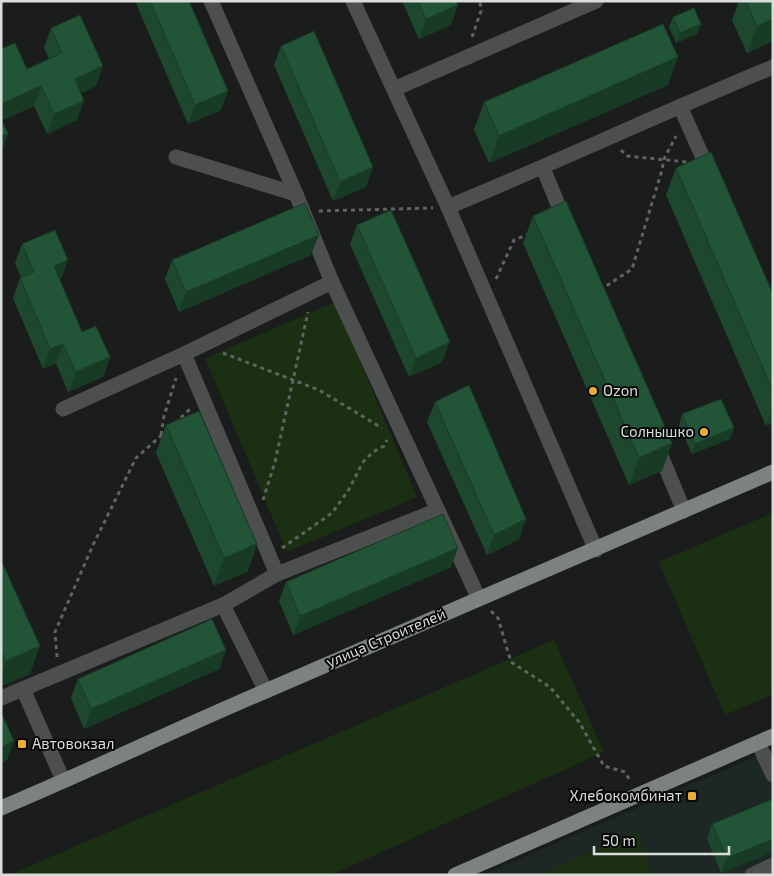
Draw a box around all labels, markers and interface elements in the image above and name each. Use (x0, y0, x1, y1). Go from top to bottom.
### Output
place label: Ozon (603, 381, 638, 399)
marker: Ozon (587, 385, 599, 397)
place label: Солнышко (621, 422, 694, 440)
marker: Солнышко (698, 426, 710, 438)
street label: улица Строителей (323, 604, 448, 671)
place label: Автовокзал (32, 734, 114, 752)
marker: Автовокзал (16, 738, 28, 750)
place label: Хлебокомбинат (570, 786, 682, 804)
marker: Хлебокомбинат (686, 790, 698, 802)
scale bar (594, 824, 729, 856)
text: 50 m (602, 831, 636, 849)

